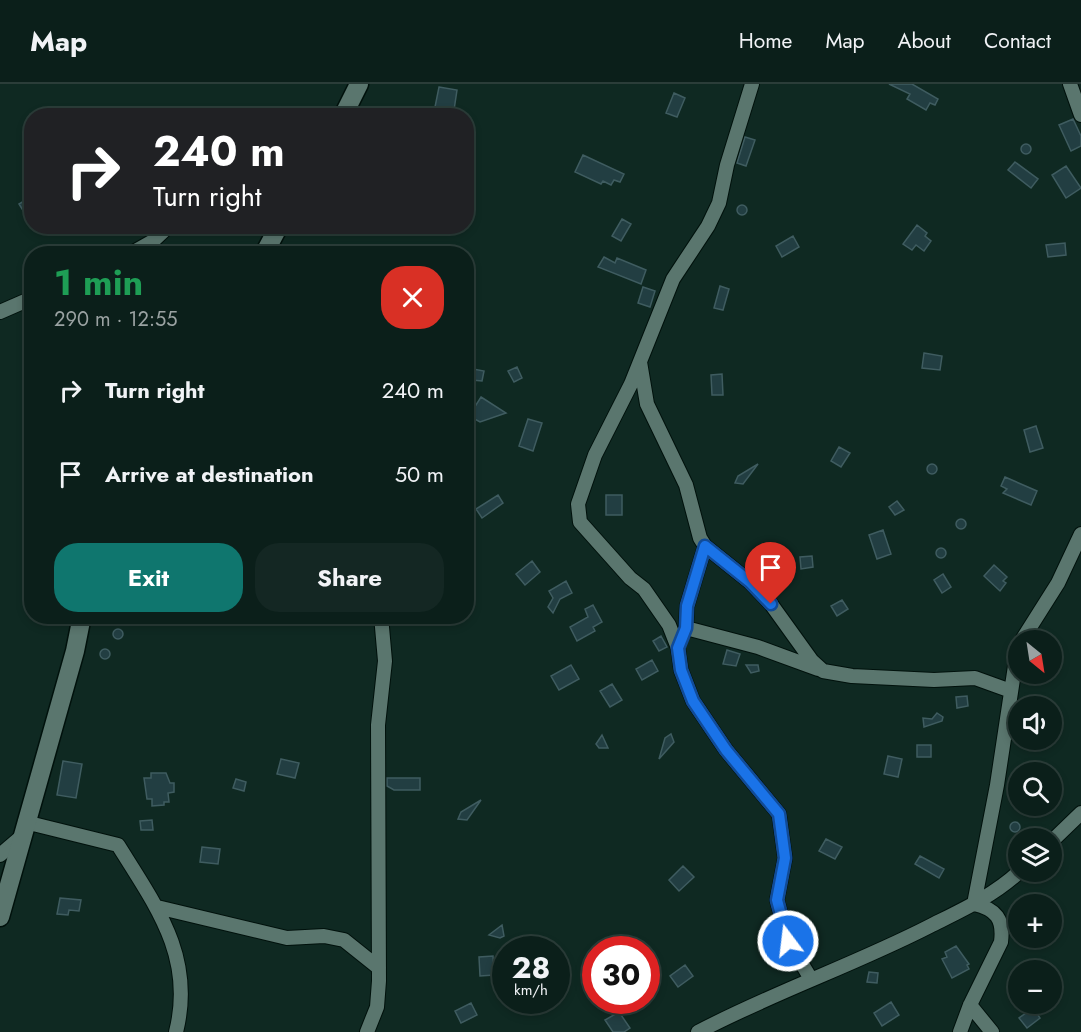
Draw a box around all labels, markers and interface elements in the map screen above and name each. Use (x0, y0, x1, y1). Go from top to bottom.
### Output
text: Map (30, 21, 87, 62)
text: Home (739, 26, 792, 56)
text: Map (825, 26, 865, 56)
text: About (898, 26, 951, 56)
text: Contact (984, 26, 1051, 56)
text: 240 m (153, 121, 285, 182)
icon: right (54, 132, 132, 210)
text: Turn right (153, 177, 261, 216)
text: 1 min (54, 256, 143, 308)
button: close (381, 266, 444, 329)
text: 290 m · 12:55 (54, 305, 177, 334)
icon: right (54, 374, 87, 407)
text: Turn right (105, 374, 205, 406)
text: 240 m (382, 374, 444, 406)
icon: arrive (54, 458, 87, 491)
text: Arrive at destination (105, 458, 314, 490)
text: 50 m (395, 458, 444, 490)
pin (745, 542, 796, 604)
button: Exit (54, 543, 243, 612)
button: Share (255, 543, 444, 612)
icon: arrive (754, 551, 787, 584)
north arrow (1008, 630, 1062, 684)
map controls (1008, 630, 1062, 1014)
button: sound (1008, 696, 1062, 750)
button: search (1008, 762, 1062, 816)
button: layers (1008, 828, 1062, 882)
button: + (1008, 894, 1062, 948)
position arrow (756, 909, 820, 973)
speed limit sign: 30 (582, 936, 660, 1014)
text: 28 (512, 946, 550, 989)
button: − (1008, 960, 1062, 1014)
text: km/h (514, 979, 548, 1001)

